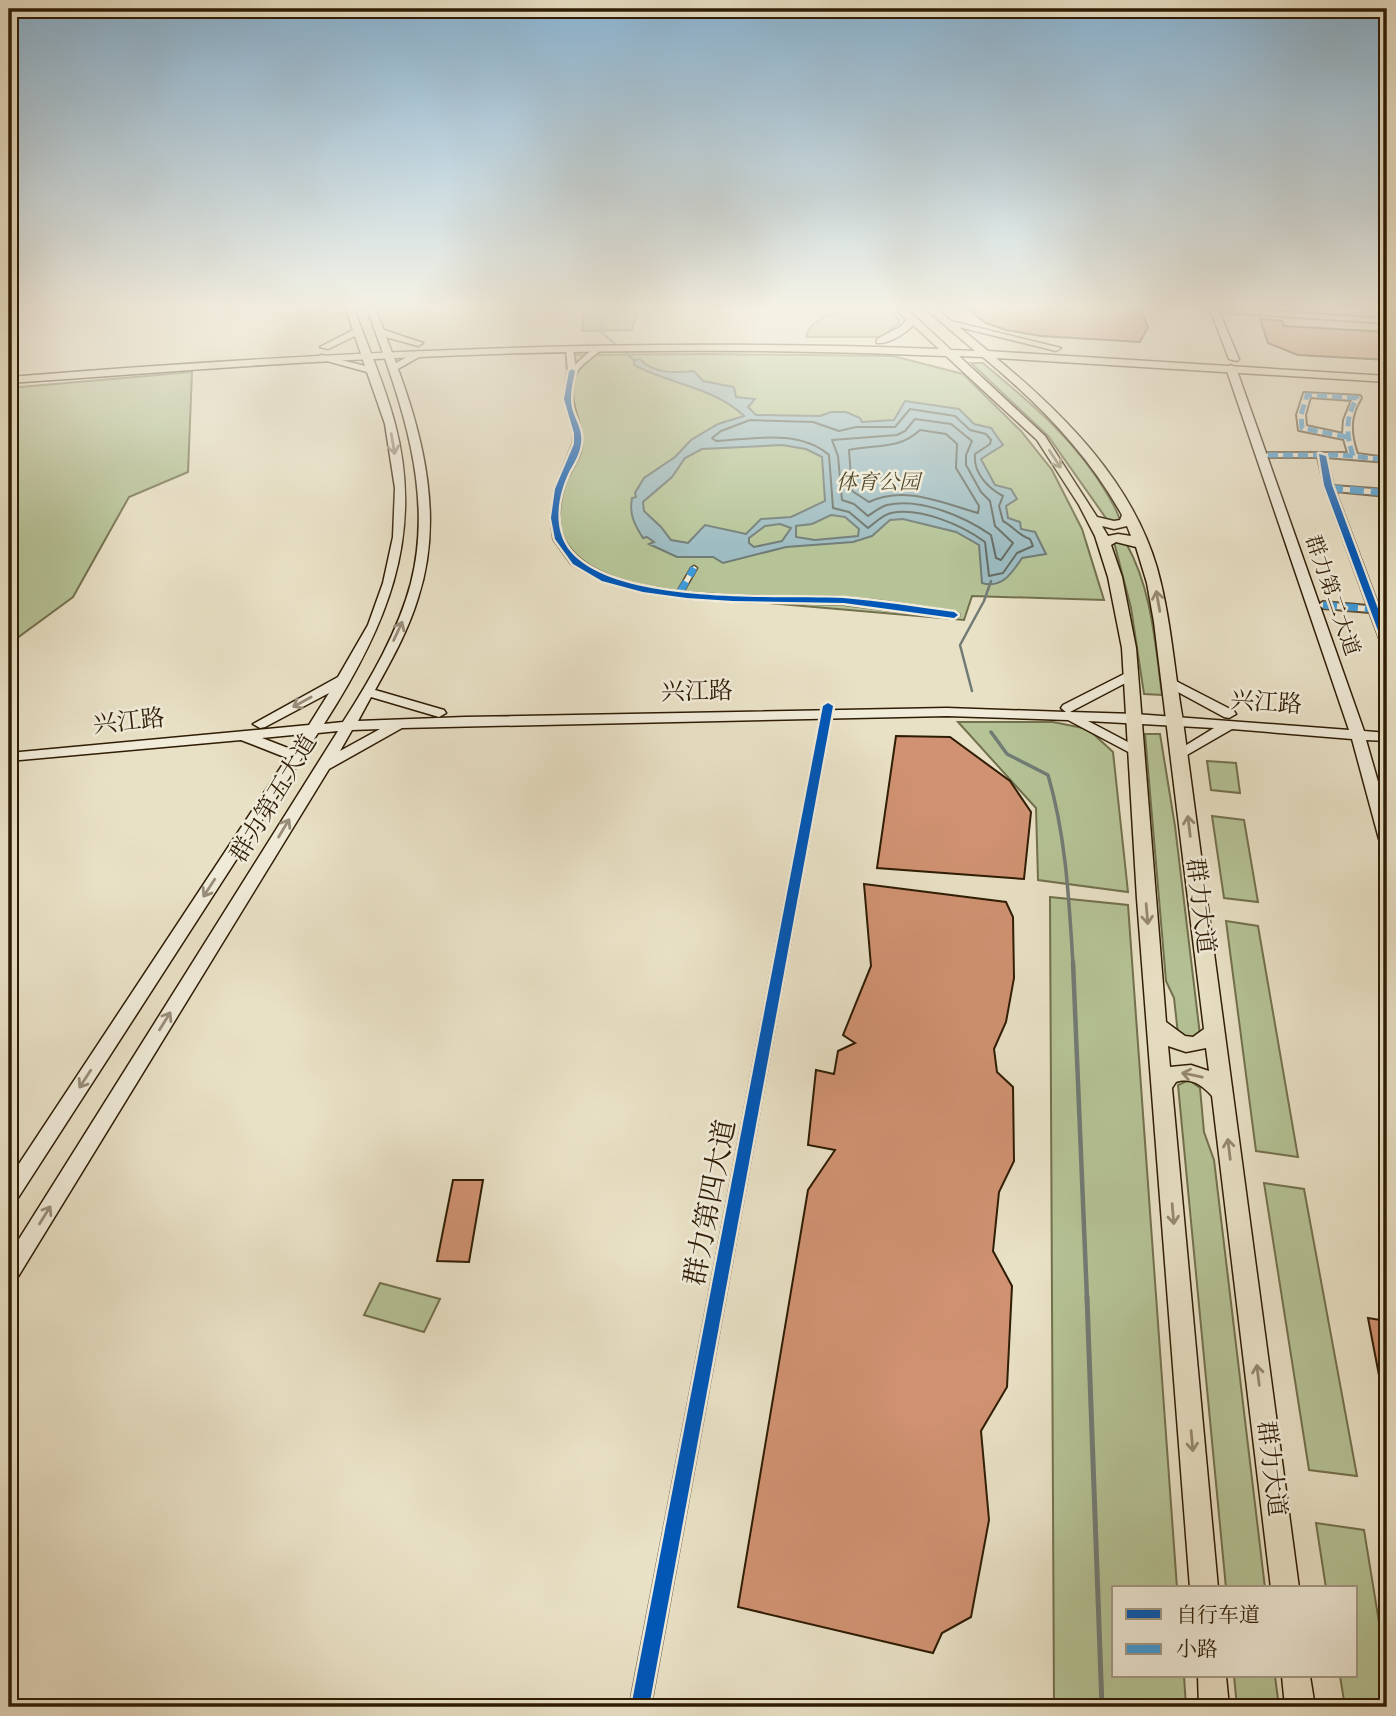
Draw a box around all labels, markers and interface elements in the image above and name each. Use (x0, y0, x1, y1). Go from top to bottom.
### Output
one-way arrow (387, 432, 400, 455)
one-way arrow (1048, 448, 1062, 468)
park label: 体育公园 (836, 469, 923, 499)
street label: 群力第二大道 (1296, 532, 1366, 660)
one-way arrow (1150, 590, 1164, 613)
one-way arrow (392, 621, 405, 642)
street label: 兴江路 (661, 675, 733, 711)
street label: 兴江路 (1229, 685, 1303, 723)
one-way arrow (293, 695, 313, 709)
street label: 兴江路 (91, 702, 167, 744)
street label: 群力第五大道 (223, 729, 327, 869)
one-way arrow (1182, 815, 1195, 838)
one-way arrow (278, 818, 292, 838)
street label: 群力大道 (1176, 856, 1222, 956)
one-way arrow (201, 878, 215, 898)
one-way arrow (1141, 902, 1154, 925)
one-way arrow (158, 1012, 172, 1032)
one-way arrow (1181, 1067, 1203, 1080)
one-way arrow (77, 1069, 92, 1088)
street label: 群力第四大道 (676, 1117, 748, 1289)
one-way arrow (1223, 1138, 1236, 1161)
one-way arrow (1167, 1202, 1180, 1225)
one-way arrow (38, 1205, 52, 1225)
one-way arrow (1251, 1364, 1264, 1387)
street label: 群力大道 (1247, 1419, 1293, 1519)
one-way arrow (1186, 1429, 1199, 1451)
legend (1112, 1586, 1358, 1678)
text: 自行车道 (1176, 1602, 1260, 1632)
text: 小路 (1176, 1636, 1218, 1666)

